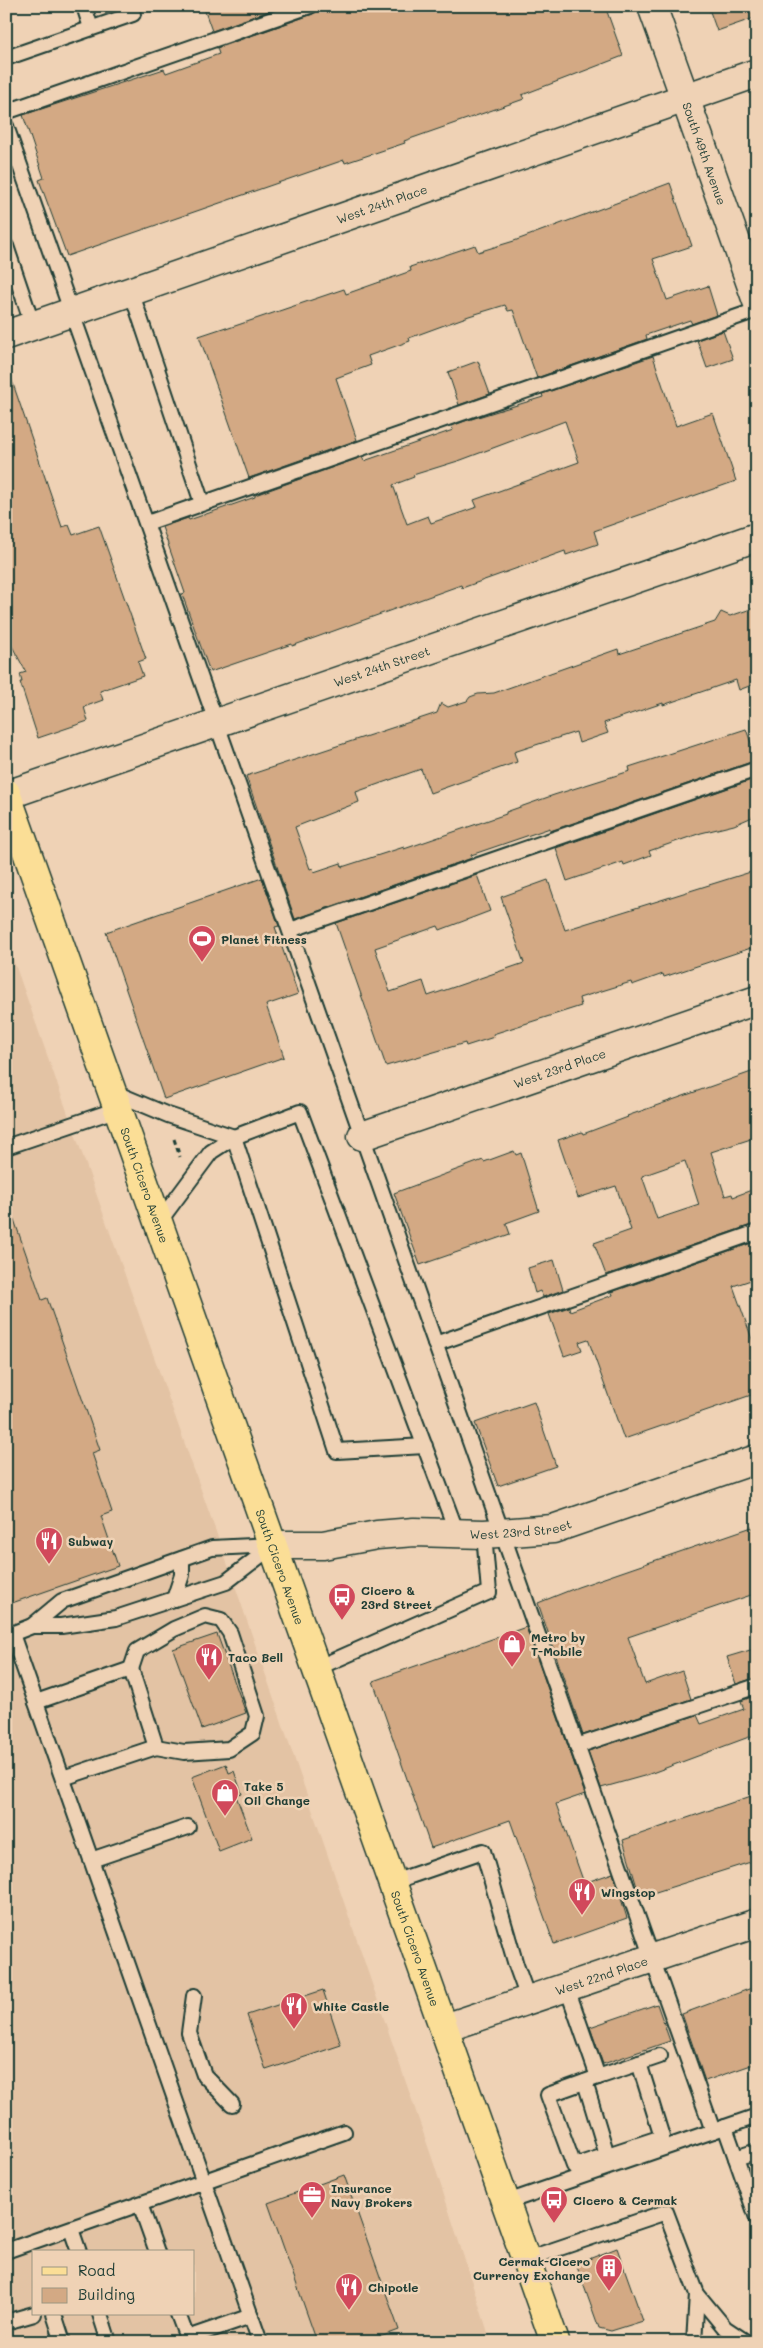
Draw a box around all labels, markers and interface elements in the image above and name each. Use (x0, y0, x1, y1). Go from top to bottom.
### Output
street label: South 49th Avenue (679, 100, 730, 207)
street label: West 24th Place (334, 181, 429, 227)
street label: West 24th Street (331, 642, 432, 690)
sports icon: Planet Fitness (187, 924, 217, 963)
place label: Planet Fitness (221, 931, 307, 947)
street label: West 23rd Place (511, 1045, 608, 1091)
street label: South Cicero Avenue (117, 1125, 173, 1245)
street label: South Cicero Avenue (252, 1507, 308, 1627)
street label: West 23rd Street (470, 1515, 574, 1542)
restaurant icon: Subway (34, 1526, 64, 1565)
place label: Subway (68, 1533, 114, 1549)
bus stop icon: Cicero & 23rd Street (327, 1582, 357, 1621)
place label: Cicero & 23rd Street (361, 1582, 432, 1612)
shop icon: Metro by T-Mobile (497, 1629, 527, 1668)
place label: Metro by T-Mobile (531, 1629, 586, 1659)
restaurant icon: Taco Bell (194, 1642, 224, 1681)
place label: Taco Bell (228, 1649, 283, 1665)
shop icon: Take 5 Oil Change (210, 1778, 240, 1817)
place label: Take 5 Oil Change (244, 1778, 310, 1808)
restaurant icon: Wingstop (567, 1877, 597, 1916)
place label: Wingstop (601, 1884, 656, 1900)
street label: South Cicero Avenue (388, 1889, 443, 2009)
street label: West 22nd Place (553, 1952, 650, 1998)
restaurant icon: White Castle (279, 1991, 309, 2030)
place label: White Castle (313, 1998, 389, 2014)
office icon: Insurance Navy Brokers (297, 2180, 327, 2219)
place label: Insurance Navy Brokers (331, 2180, 412, 2210)
bus stop icon: Cicero & Cermak (539, 2185, 569, 2224)
place label: Cicero & Cermak (573, 2192, 677, 2208)
legend (32, 2250, 195, 2316)
place label: Cermak-Cicero Currency Exchange (473, 2253, 590, 2283)
building icon: Cermak-Cicero Currency Exchange (594, 2253, 624, 2292)
text: Road (78, 2260, 115, 2280)
restaurant icon: Chipotle (334, 2272, 364, 2311)
place label: Chipotle (368, 2279, 419, 2295)
text: Building (78, 2284, 135, 2304)

